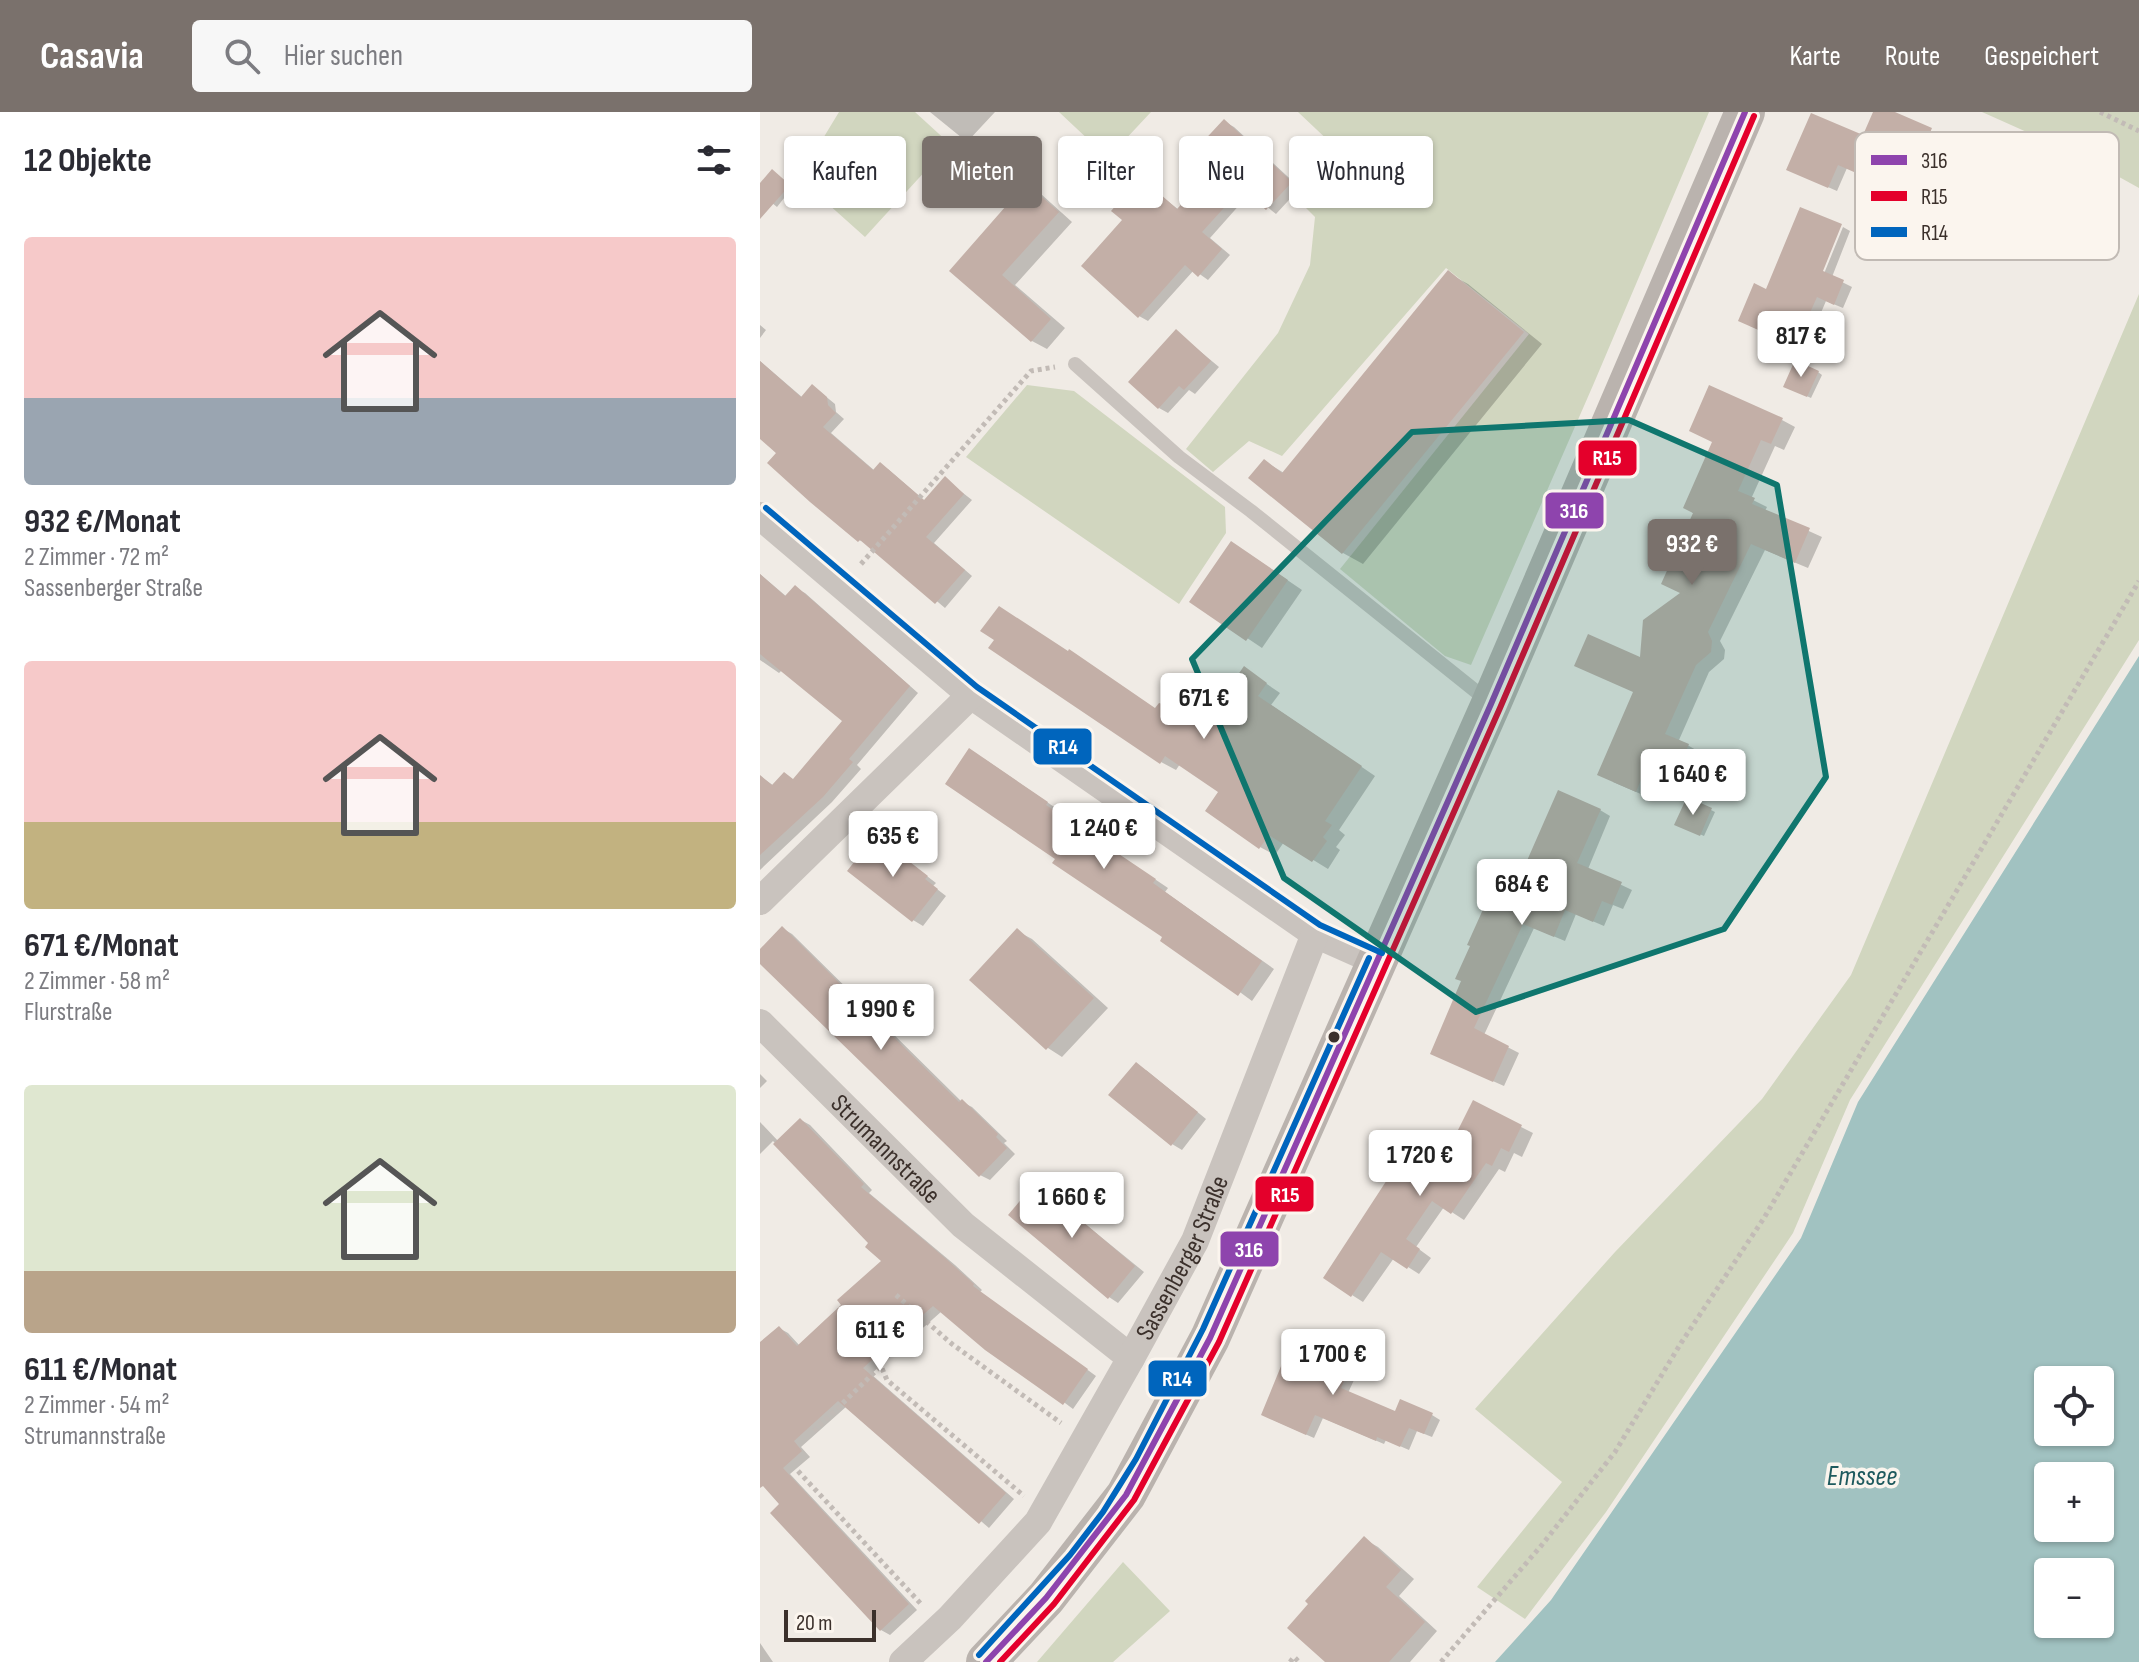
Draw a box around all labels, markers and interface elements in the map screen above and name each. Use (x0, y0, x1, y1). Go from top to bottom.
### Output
search box (192, 20, 752, 92)
text: Casavia (40, 34, 144, 79)
icon: search (220, 34, 264, 78)
text: Hier suchen (284, 38, 403, 74)
text: Karte (1790, 40, 1841, 73)
text: Route (1885, 40, 1940, 73)
text: Gespeichert (1984, 40, 2099, 73)
legend (1855, 132, 2119, 260)
chip: Kaufen (784, 136, 906, 208)
chip: Mieten (922, 136, 1042, 208)
chip: Filter (1058, 136, 1163, 208)
chip: Neu (1179, 136, 1273, 208)
chip: Wohnung (1289, 136, 1433, 208)
icon: filters (692, 138, 736, 182)
text: 12 Objekte (24, 140, 152, 181)
text: 316 (1921, 148, 1948, 175)
text: R15 (1921, 184, 1948, 211)
text: R14 (1921, 220, 1948, 247)
icon: home (308, 289, 452, 433)
pin: 817 € (1745, 311, 1857, 379)
text: 817 € (1776, 321, 1826, 352)
line badge: R15 (1577, 439, 1638, 477)
text: R15 (1592, 445, 1622, 472)
line badge: 316 (1544, 491, 1605, 530)
text: 316 (1560, 498, 1588, 525)
text: 932 €/Monat (24, 501, 181, 542)
pin: 932 € (1636, 519, 1748, 587)
text: 932 € (1666, 529, 1718, 560)
text: 2 Zimmer · 72 m² (24, 542, 169, 573)
text: Sassenberger Straße (24, 573, 203, 604)
pin: 671 € (1148, 673, 1260, 741)
text: 671 € (1178, 683, 1230, 714)
icon: home (308, 713, 452, 857)
line badge: R14 (1032, 727, 1093, 766)
text: R14 (1048, 734, 1078, 761)
pin: 1 640 € (1619, 749, 1767, 817)
text: 1 640 € (1659, 759, 1727, 790)
pin: 1 240 € (1030, 803, 1178, 871)
pin: 635 € (837, 811, 949, 879)
text: 1 240 € (1070, 813, 1138, 844)
text: 635 € (867, 821, 919, 852)
pin: 684 € (1466, 859, 1578, 927)
text: 684 € (1495, 869, 1549, 900)
text: 671 €/Monat (24, 925, 179, 966)
text: 2 Zimmer · 58 m² (24, 966, 170, 997)
pin: 1 990 € (807, 984, 955, 1052)
text: 1 990 € (847, 994, 915, 1025)
text: Flurstraße (24, 997, 112, 1028)
unlabelled marker (1326, 1029, 1342, 1045)
street label: Strumannstraße (824, 1088, 946, 1211)
pin: 1 720 € (1346, 1130, 1494, 1198)
icon: home (308, 1137, 452, 1281)
text: 1 720 € (1387, 1140, 1453, 1171)
pin: 1 660 € (998, 1172, 1146, 1240)
street label: Sassenberger Straße (1130, 1172, 1236, 1346)
line badge: R15 (1254, 1175, 1315, 1213)
text: 1 660 € (1038, 1182, 1106, 1213)
text: R15 (1270, 1182, 1300, 1209)
line badge: 316 (1219, 1230, 1280, 1268)
text: 316 (1235, 1237, 1263, 1264)
pin: 611 € (824, 1305, 936, 1373)
text: 611 € (855, 1315, 905, 1346)
pin: 1 700 € (1259, 1329, 1407, 1397)
text: 1 700 € (1299, 1339, 1367, 1370)
text: 611 €/Monat (24, 1349, 177, 1390)
line badge: R14 (1147, 1359, 1208, 1398)
text: R14 (1162, 1366, 1192, 1393)
map controls (2034, 1366, 2114, 1638)
button: locate (2034, 1366, 2114, 1446)
text: 2 Zimmer · 54 m² (24, 1390, 170, 1421)
text: Strumannstraße (24, 1421, 166, 1452)
water label: Emssee (1827, 1460, 1897, 1493)
button: + (2034, 1462, 2114, 1542)
button: − (2034, 1558, 2114, 1638)
scale bar (784, 1606, 876, 1642)
text: 20 m (796, 1610, 833, 1637)

